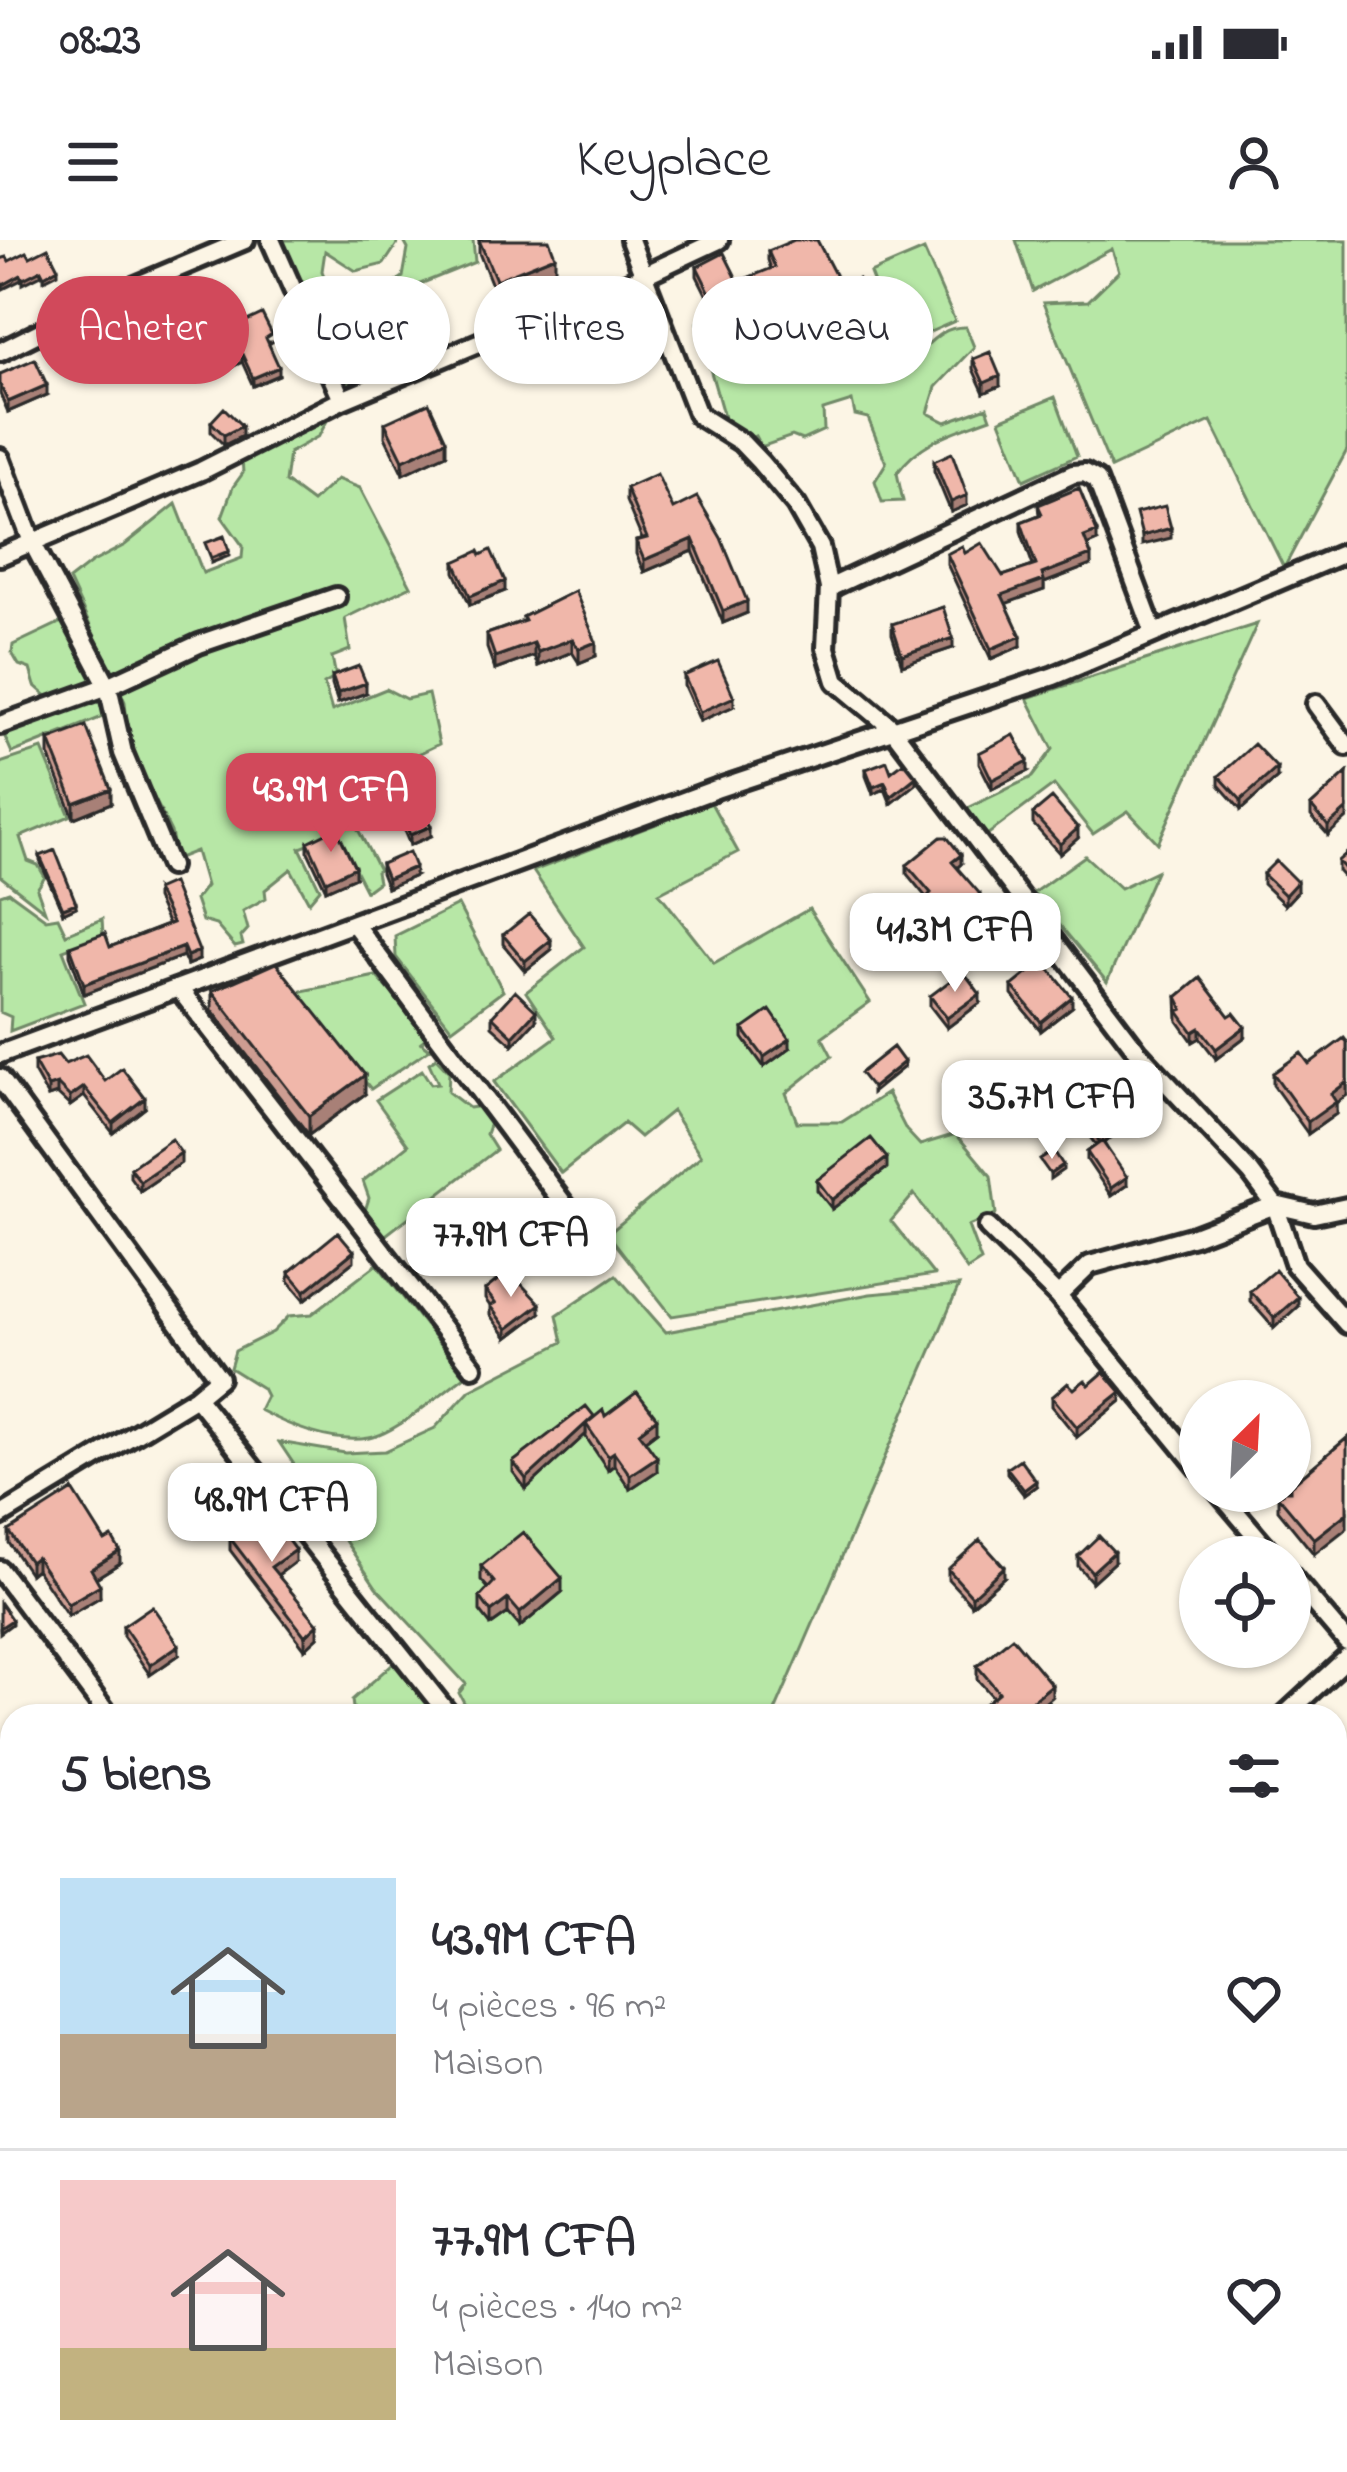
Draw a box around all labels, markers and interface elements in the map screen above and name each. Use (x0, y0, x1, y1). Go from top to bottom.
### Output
text: 08:23 (60, 9, 141, 75)
text: Keyplace (576, 123, 771, 201)
icon: menu (60, 129, 126, 195)
icon: person (1221, 129, 1287, 195)
chip: Acheter (36, 276, 249, 384)
chip: Louer (273, 276, 450, 384)
chip: Filtres (474, 276, 668, 384)
chip: Nouveau (692, 276, 933, 384)
pin: 43.9M CFA (194, 753, 468, 855)
text: 43.9M CFA (253, 763, 409, 820)
pin: 41.3M CFA (818, 893, 1092, 995)
text: 41.3M CFA (877, 903, 1033, 960)
pin: 35.7M CFA (915, 1060, 1189, 1162)
text: 35.7M CFA (969, 1070, 1135, 1127)
pin: 77.9M CFA (374, 1198, 648, 1300)
text: 77.9M CFA (433, 1208, 589, 1265)
north arrow (1179, 1380, 1311, 1512)
map controls (1179, 1380, 1311, 1668)
pin: 48.9M CFA (135, 1463, 409, 1565)
text: 48.9M CFA (195, 1473, 349, 1530)
button: locate (1179, 1536, 1311, 1668)
text: 5 biens (60, 1739, 212, 1814)
icon: filters (1221, 1743, 1287, 1809)
text: 43.9M CFA (432, 1904, 636, 1979)
icon: home (156, 1926, 300, 2070)
icon: heart (1221, 1965, 1287, 2031)
text: 4 pièces · 96 m² (432, 1979, 666, 2036)
text: Maison (432, 2036, 543, 2093)
text: 77.9M CFA (432, 2205, 636, 2280)
icon: home (156, 2228, 300, 2372)
icon: heart (1221, 2267, 1287, 2333)
text: 4 pièces · 140 m² (432, 2280, 683, 2337)
text: Maison (432, 2337, 543, 2394)

